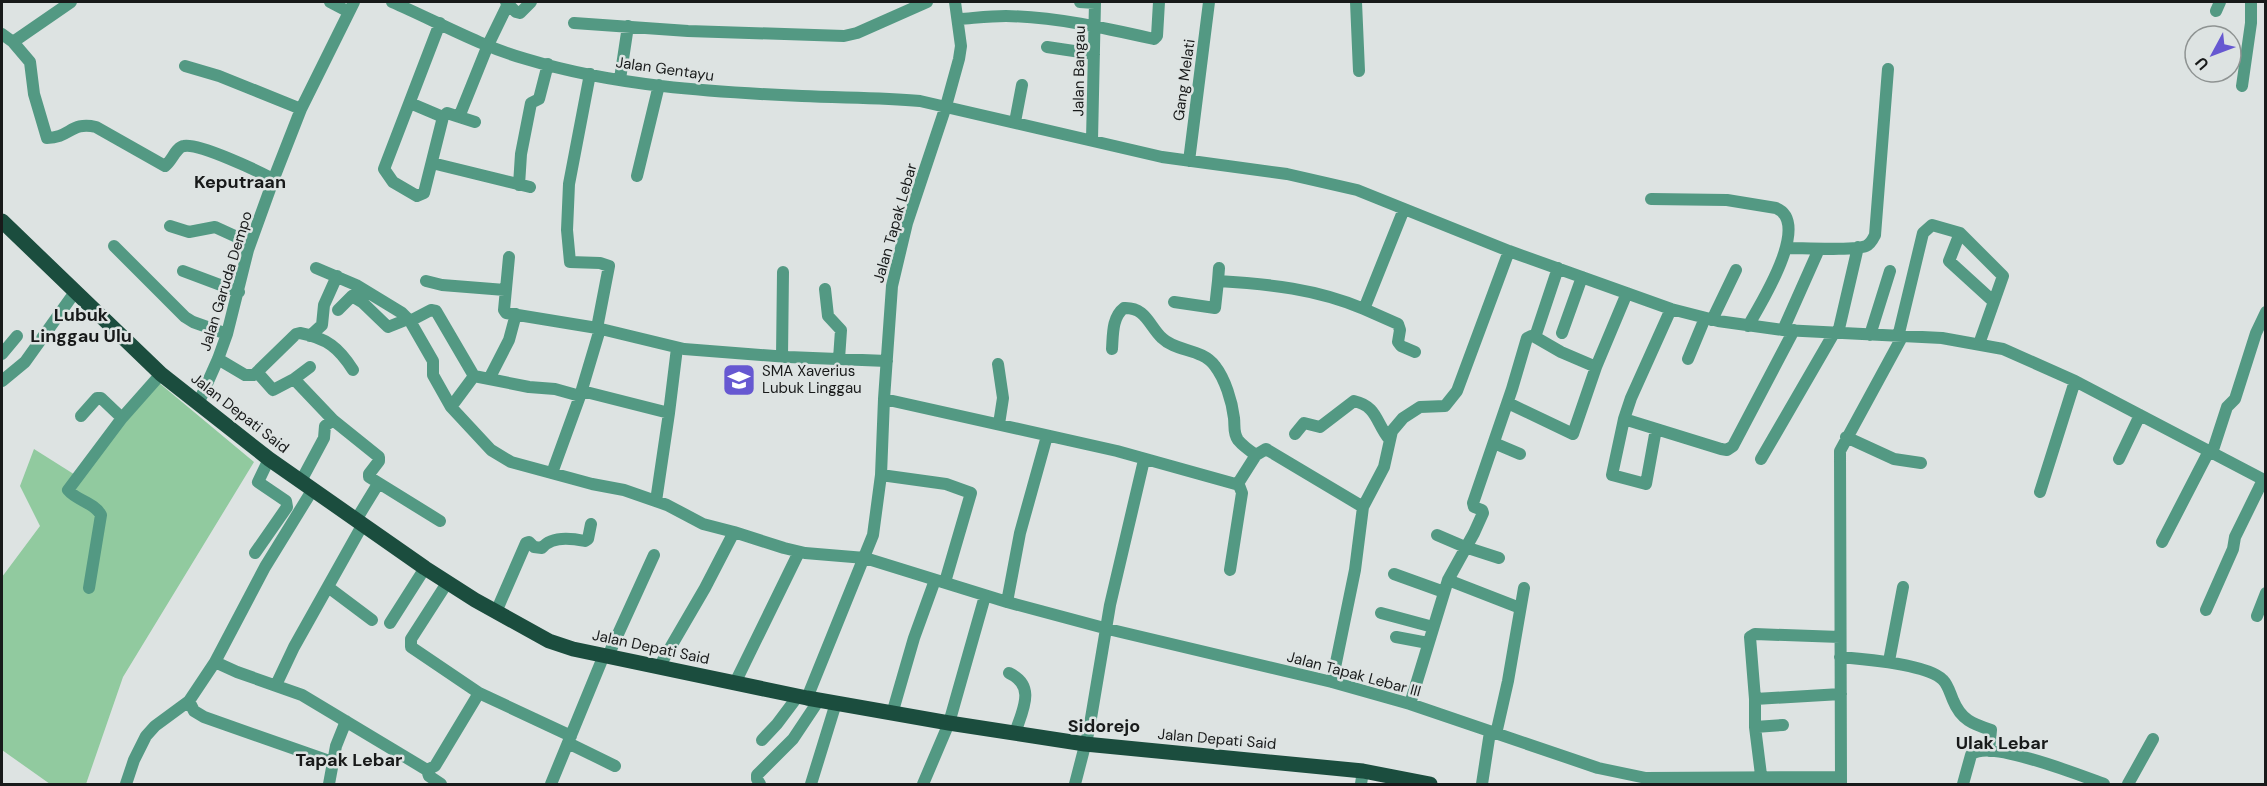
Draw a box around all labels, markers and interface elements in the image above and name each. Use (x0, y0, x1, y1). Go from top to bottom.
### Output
north arrow (2183, 24, 2243, 84)
street label: Jalan Bangau (1068, 25, 1090, 117)
street label: Gang Melati (1168, 38, 1200, 122)
street label: Jalan Gentayu (615, 52, 715, 86)
text: U (2191, 52, 2214, 75)
street label: Jalan Tapak Lebar (868, 160, 922, 285)
district label: Keputraan (194, 170, 286, 194)
street label: Jalan Garuda Dempo (195, 208, 257, 354)
district label: Lubuk Linggau Ulu (30, 303, 132, 348)
place label: SMA Xaverius Lubuk Linggau (762, 361, 862, 398)
school or university icon: SMA Xaverius Lubuk Linggau (721, 362, 757, 398)
street label: Jalan Depati Said (187, 368, 293, 458)
street label: Jalan Depati Said (591, 625, 711, 669)
street label: Jalan Tapak Lebar III (1285, 646, 1423, 702)
district label: Sidorejo (1068, 714, 1140, 738)
street label: Jalan Depati Said (1157, 724, 1277, 754)
district label: Ulak Lebar (1956, 731, 2048, 755)
district label: Tapak Lebar (296, 748, 402, 772)

